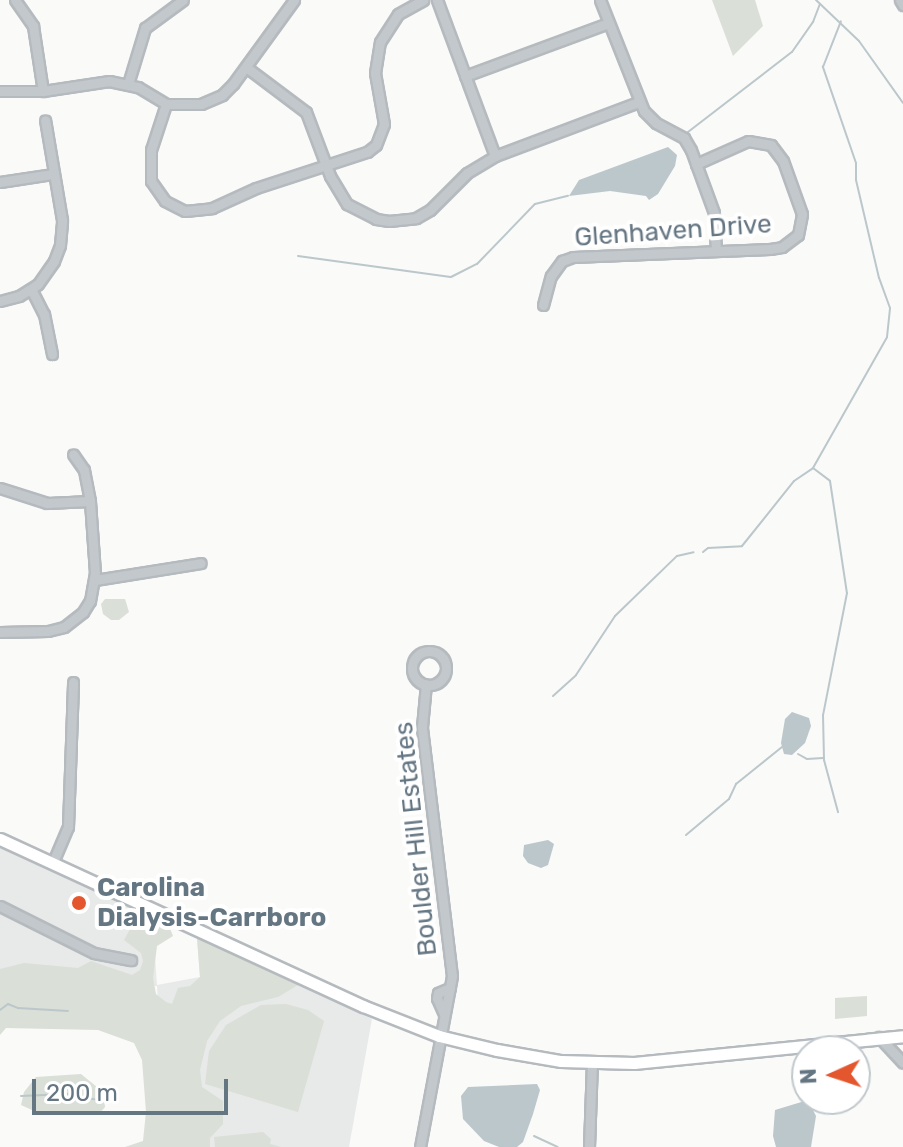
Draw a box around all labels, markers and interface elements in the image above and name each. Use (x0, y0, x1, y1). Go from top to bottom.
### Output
street label: Glenhaven Drive (573, 209, 773, 253)
street label: Boulder Hill Estates (388, 720, 444, 958)
place label: Carolina Dialysis-Carrboro (97, 872, 326, 934)
marker: Carolina Dialysis-Carrboro (68, 892, 90, 914)
north arrow (791, 1035, 871, 1115)
scale bar (36, 1063, 232, 1113)
text: N (795, 1068, 822, 1085)
text: 200 m (46, 1079, 118, 1107)

